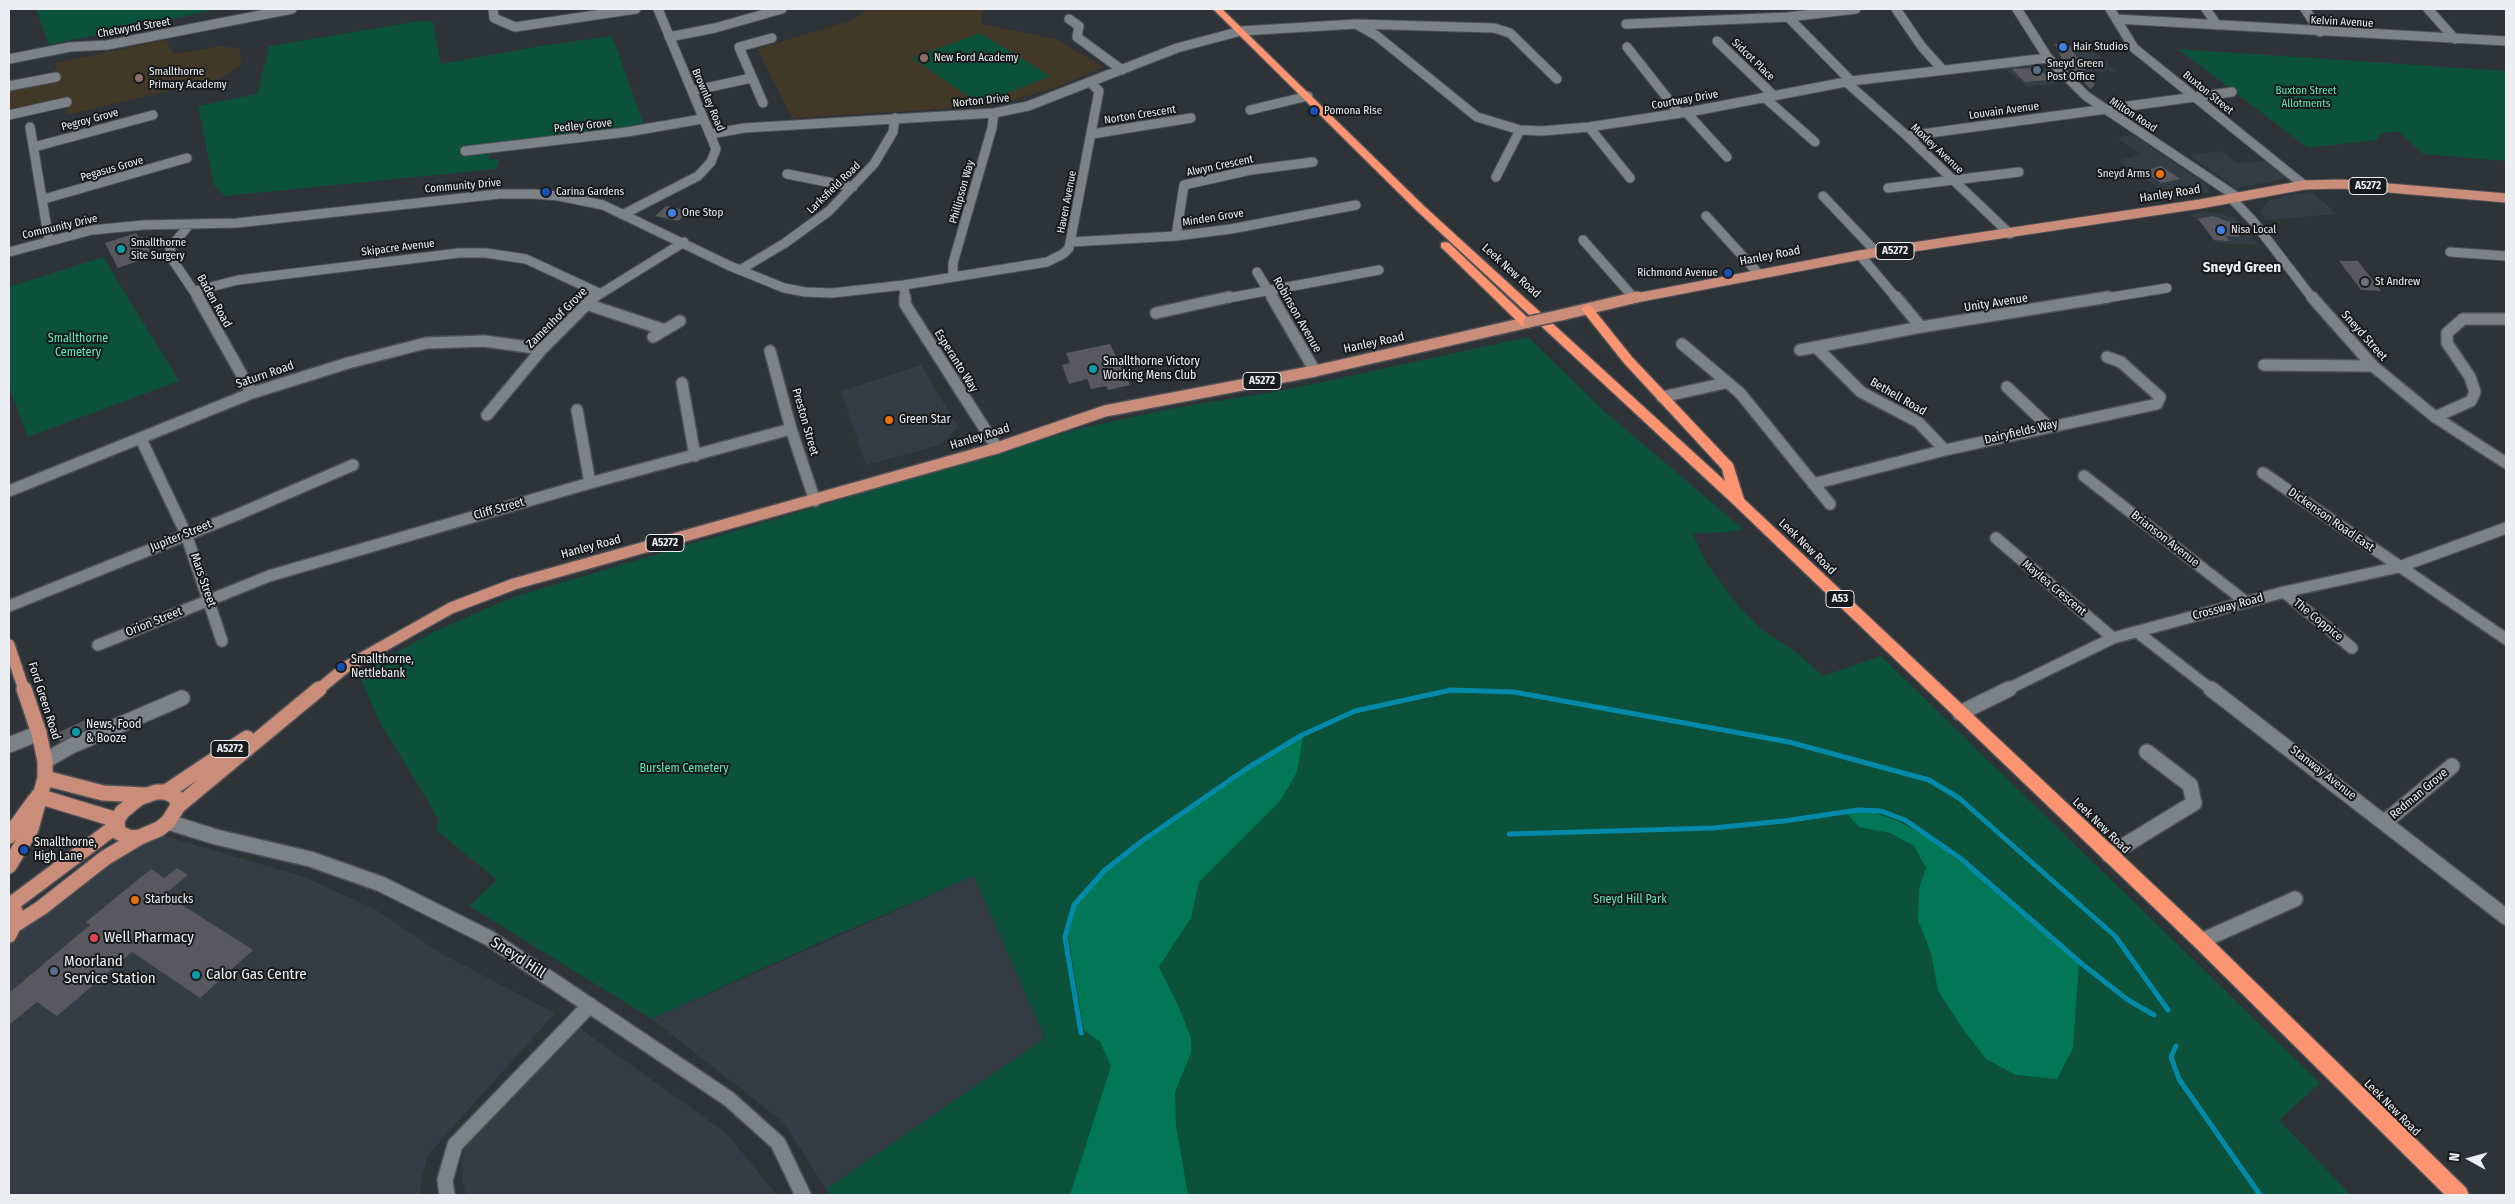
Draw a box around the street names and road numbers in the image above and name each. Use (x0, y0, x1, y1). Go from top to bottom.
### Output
street label: Kelvin Avenue (2310, 14, 2374, 30)
street label: Chetwynd Street (97, 15, 171, 41)
street label: Sidcot Place (1729, 36, 1777, 84)
street label: Brownley Road (689, 67, 727, 133)
street label: Buxton Street (2180, 69, 2236, 117)
street label: Courtway Drive (1651, 88, 1719, 112)
street label: Norton Drive (952, 91, 1010, 111)
street label: Milton Road (2107, 95, 2159, 135)
street label: Louvain Avenue (1968, 100, 2040, 122)
street label: Norton Crescent (1103, 103, 1177, 127)
street label: Pegroy Grove (60, 106, 120, 134)
street label: Pedley Grove (553, 116, 613, 136)
street label: Moxley Avenue (1908, 121, 1966, 177)
street label: Alwyn Crescent (1186, 153, 1254, 179)
street label: Pegasus Grove (79, 154, 145, 184)
street label: Larksfield Road (805, 159, 863, 217)
street label: Phillipson Way (947, 159, 977, 225)
street label: Haven Avenue (1054, 170, 1080, 234)
street label: Community Drive (424, 176, 502, 196)
road number: A5272 (2349, 178, 2387, 195)
street label: Hanley Road (2138, 182, 2202, 206)
street label: Minden Grove (1181, 207, 1245, 229)
street label: Community Drive (21, 212, 99, 242)
street label: Skipacre Avenue (361, 237, 435, 259)
street label: Leek New Road (1479, 241, 1543, 301)
road number: A5272 (1876, 242, 1914, 260)
street label: Hanley Road (1738, 243, 1802, 269)
street label: Baden Road (193, 272, 235, 330)
street label: Robinson Avenue (1270, 275, 1324, 355)
street label: Zamenhof Grove (524, 285, 590, 351)
street label: Unity Avenue (1963, 291, 2029, 315)
street label: Sneyd Street (2338, 308, 2390, 364)
street label: Esperanto Way (931, 327, 981, 395)
street label: Hanley Road (1342, 330, 1406, 356)
street label: Saturn Road (234, 358, 296, 392)
road number: A5272 (1243, 372, 1281, 390)
street label: Bethell Road (1867, 375, 1929, 419)
street label: Preston Street (788, 387, 822, 457)
street label: Dairyfields Way (1983, 417, 2059, 447)
street label: Hanley Road (948, 421, 1012, 453)
street label: Dickenson Road East (2285, 485, 2377, 555)
street label: Cliff Street (472, 495, 526, 523)
street label: Brianson Avenue (2128, 508, 2202, 570)
street label: Leek New Road (1775, 516, 1839, 578)
street label: Jupiter Street (148, 517, 214, 555)
street label: Hanley Road (559, 532, 623, 562)
road number: A5272 (646, 534, 684, 552)
street label: Mars Street (187, 551, 219, 609)
street label: Maylea Crescent (2019, 557, 2089, 619)
road number: A53 (1826, 590, 1854, 608)
street label: Crossway Road (2191, 591, 2265, 623)
street label: The Coppice (2290, 596, 2346, 644)
street label: Orion Street (124, 604, 184, 640)
street label: Ford Green Road (25, 660, 63, 742)
road number: A5272 (211, 741, 249, 758)
street label: Stanway Avenue (2287, 743, 2359, 803)
street label: Redman Grove (2387, 766, 2451, 822)
street label: Leek New Road (2069, 795, 2133, 857)
street label: Sneyd Hill (487, 934, 549, 982)
street label: Leek New Road (2361, 1077, 2423, 1139)

